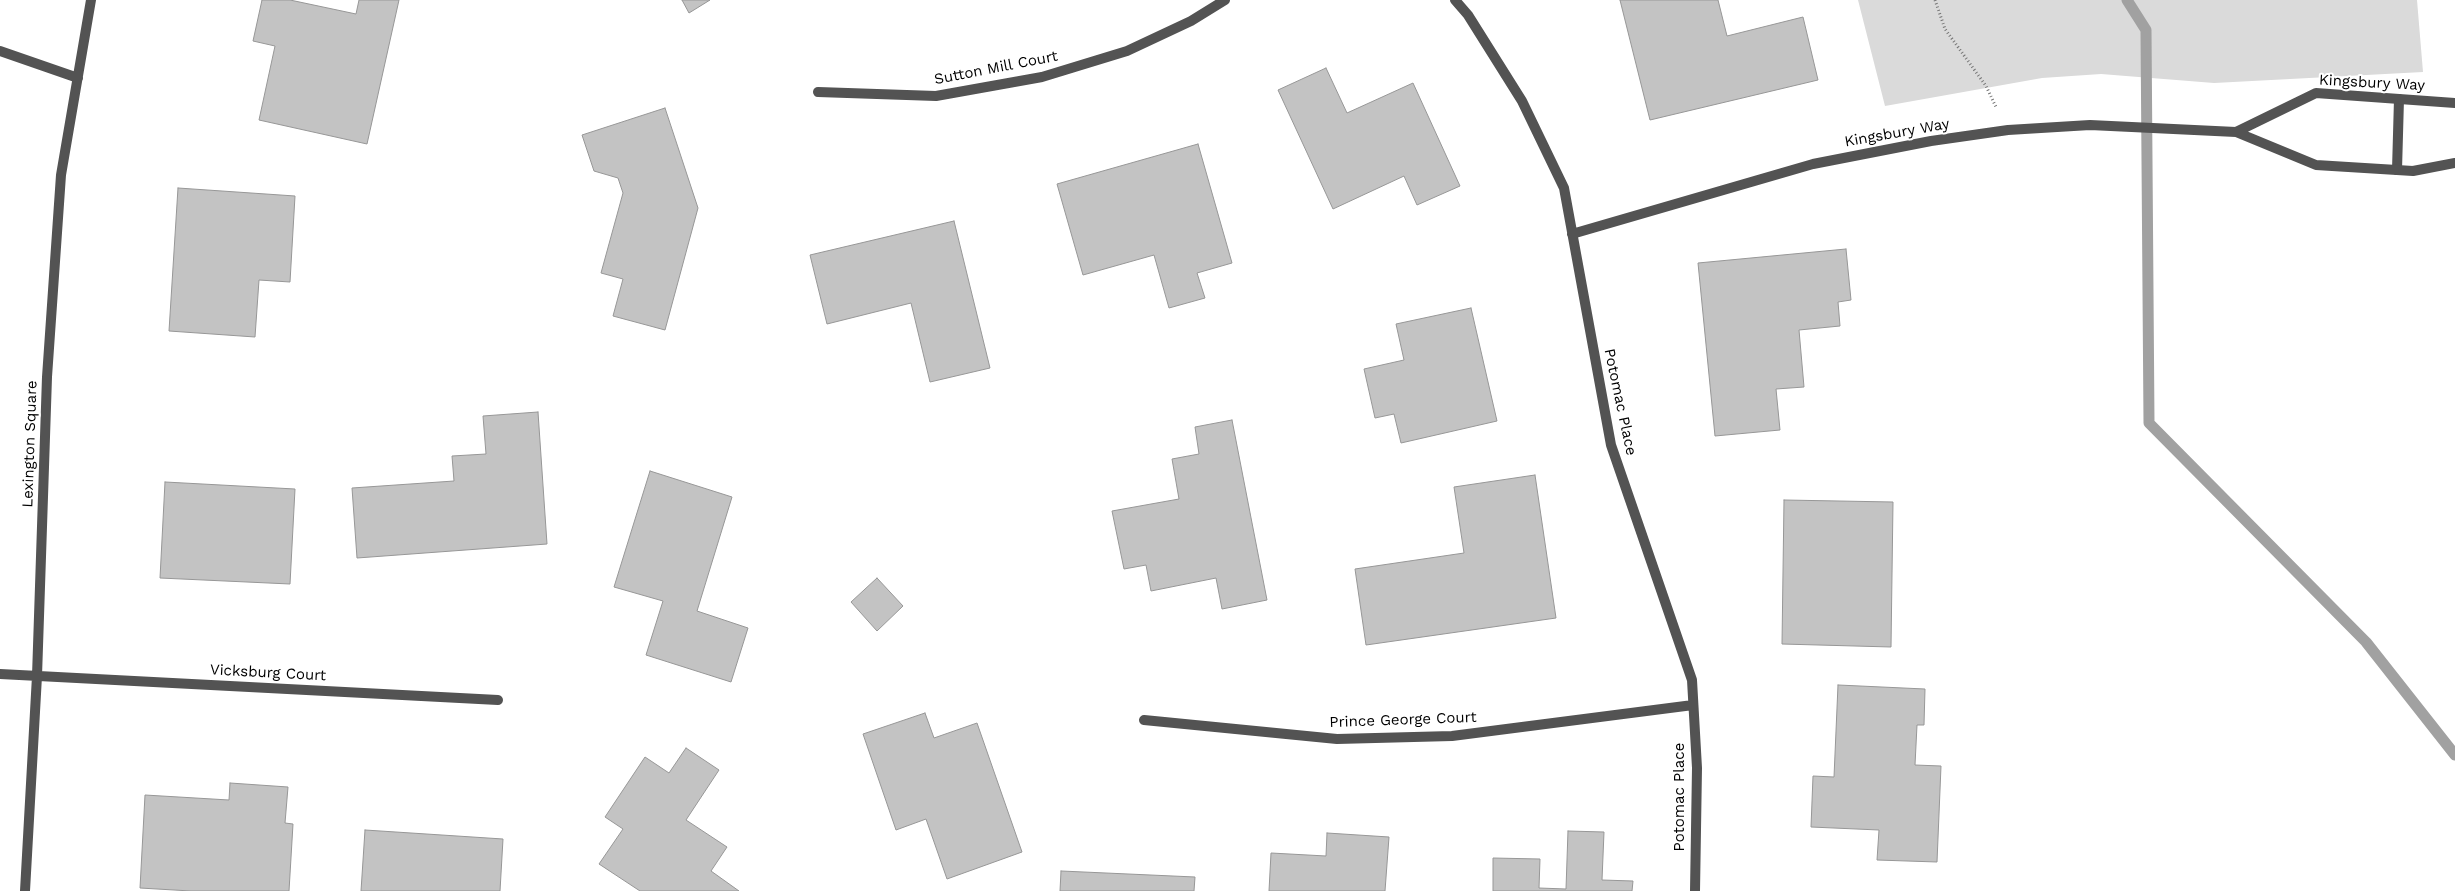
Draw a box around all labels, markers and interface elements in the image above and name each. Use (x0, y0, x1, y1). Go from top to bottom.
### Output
street label: Sutton Mill Court (933, 47, 1059, 89)
street label: Kingsbury Way (2318, 71, 2426, 95)
street label: Kingsbury Way (1843, 115, 1951, 151)
street label: Potomac Place (1600, 347, 1640, 457)
street label: Lexington Square (19, 380, 41, 508)
street label: Vicksburg Court (209, 661, 327, 685)
street label: Prince George Court (1329, 708, 1477, 732)
street label: Potomac Place (1671, 743, 1689, 851)

